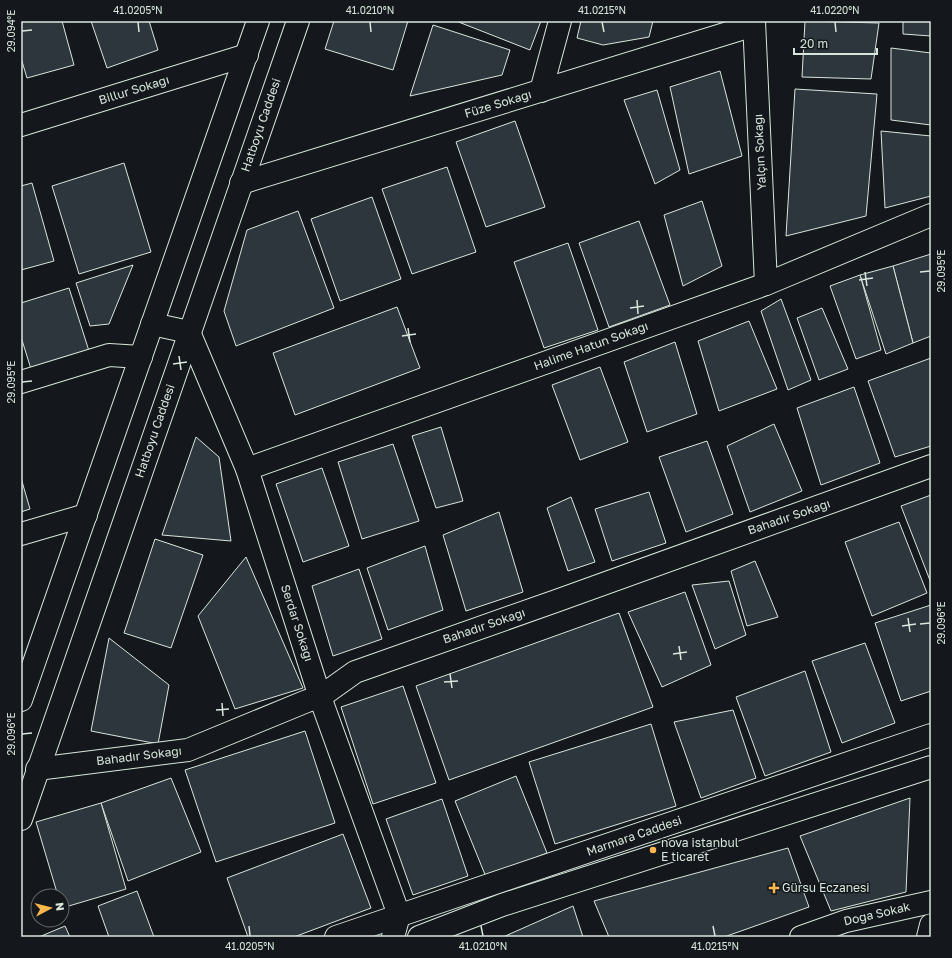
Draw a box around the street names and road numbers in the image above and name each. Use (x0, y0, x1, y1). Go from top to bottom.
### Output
street label: Billur Sokağı (97, 72, 171, 107)
street label: Hatboyu Caddesi (237, 76, 284, 174)
street label: Füze Sokağı (462, 86, 533, 121)
street label: Yalçın Sokağı (750, 114, 769, 191)
street label: Halime Hatun Sokağı (532, 318, 650, 373)
street label: Hatboyu Caddesi (131, 382, 178, 480)
street label: Bahadır Sokağı (746, 495, 832, 538)
street label: Serdar Sokağı (278, 583, 317, 663)
street label: Bahadır Sokağı (441, 604, 527, 647)
street label: Bahadır Sokağı (95, 743, 183, 768)
street label: Marmara Caddesi (584, 812, 683, 859)
street label: Doğa Sokak (842, 899, 912, 928)

